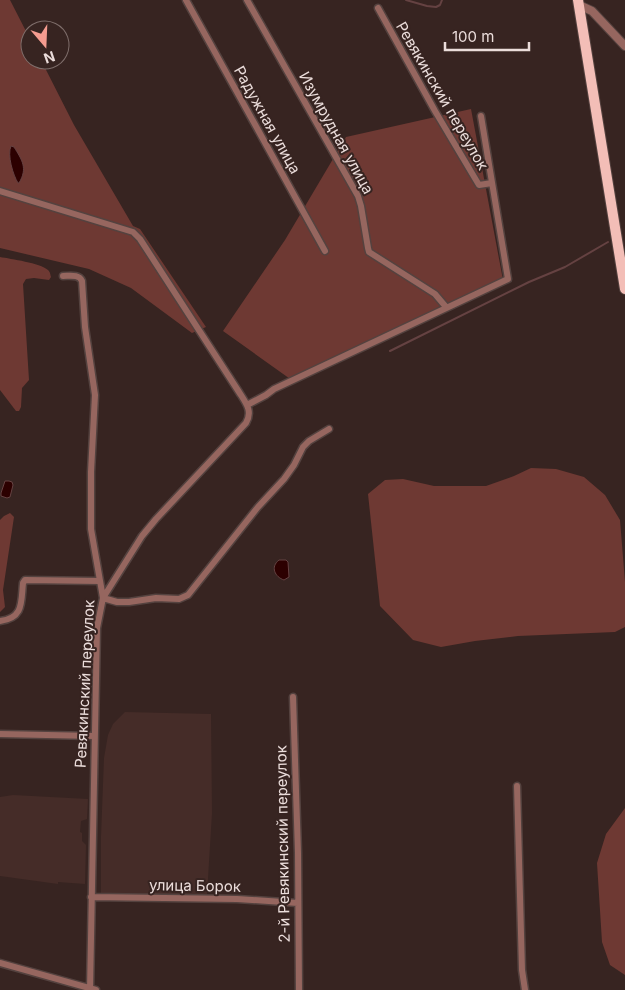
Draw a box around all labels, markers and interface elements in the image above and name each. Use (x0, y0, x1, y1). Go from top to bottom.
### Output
street label: Ревякинский переулок (392, 18, 493, 173)
north arrow (20, 20, 70, 70)
scale bar (445, 20, 529, 52)
text: 100 m (452, 27, 494, 46)
text: N (42, 48, 57, 68)
street label: Радужная улица (230, 62, 305, 177)
street label: Изумрудная улица (295, 68, 378, 197)
street label: Ревякинский переулок (71, 599, 98, 768)
street label: 2-й Ревякинский переулок (271, 745, 294, 943)
street label: улица Борок (149, 875, 241, 896)

